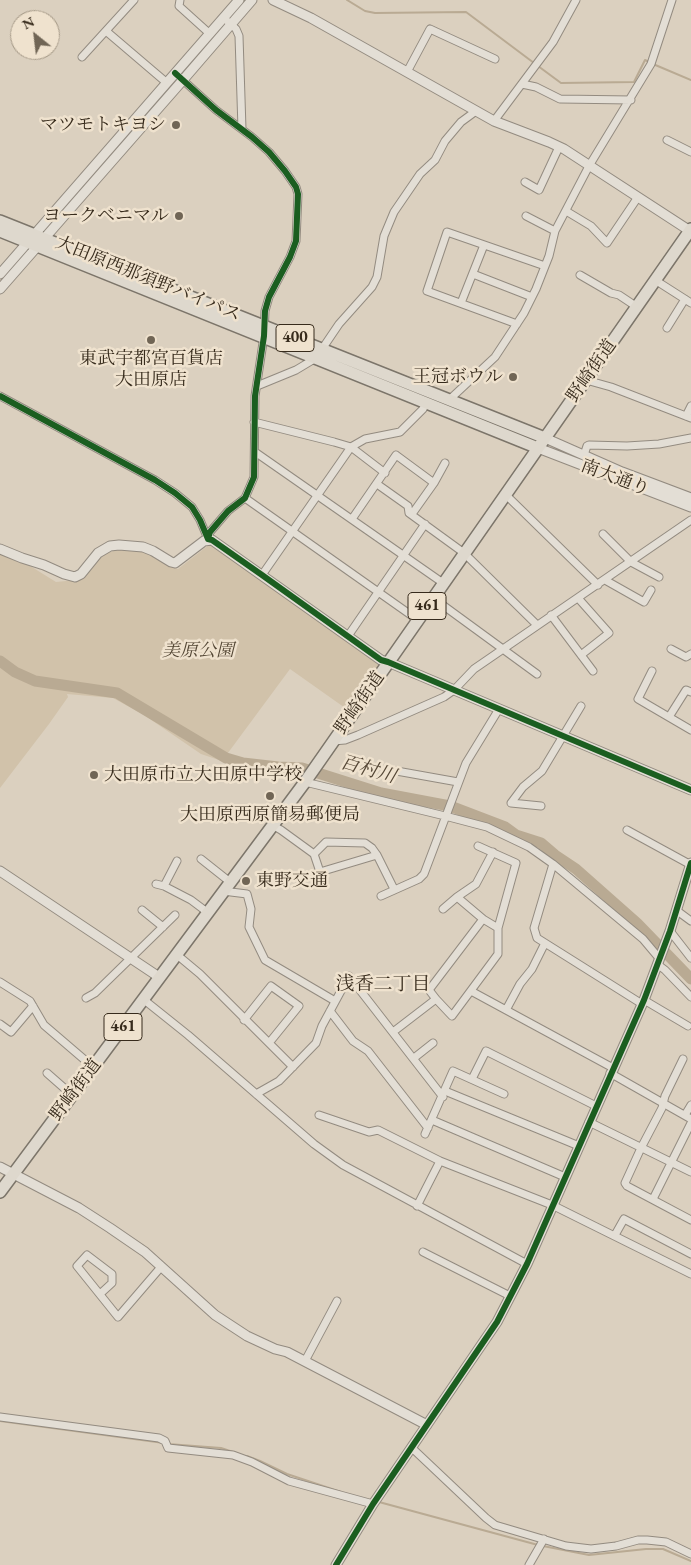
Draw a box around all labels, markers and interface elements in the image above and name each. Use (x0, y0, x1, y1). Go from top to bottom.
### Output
north arrow (10, 10, 60, 60)
text: N (19, 12, 38, 33)
place label: マツモトキヨシ (40, 114, 166, 136)
marker: マツモトキヨシ (170, 119, 182, 131)
place label: ヨークベニマル (43, 205, 169, 227)
marker: ヨークベニマル (173, 210, 185, 222)
street label: 大田原西那須野バイパス (52, 232, 244, 326)
road number: 400 (276, 324, 314, 352)
marker: 東武宇都宮百貨店 大田原店 (145, 334, 157, 346)
street label: 野崎街道 (563, 335, 621, 407)
place label: 東武宇都宮百貨店 大田原店 (79, 348, 223, 390)
place label: 王冠ボウル (413, 366, 503, 388)
marker: 王冠ボウル (507, 371, 519, 383)
street label: 南大通り (578, 455, 652, 501)
road number: 461 (408, 592, 446, 620)
park label: 美原公園 (162, 640, 234, 662)
street label: 野崎街道 (331, 667, 389, 739)
water label: 百村川 (337, 751, 399, 789)
place label: 大田原市立大田原中学校 (104, 764, 302, 786)
marker: 大田原市立大田原中学校 (88, 769, 100, 781)
marker: 大田原西原簡易郵便局 (264, 790, 276, 802)
place label: 大田原西原簡易郵便局 (180, 804, 360, 826)
place label: 東野交通 (256, 870, 328, 892)
marker: 東野交通 (240, 875, 252, 887)
district label: 浅香二丁目 (336, 974, 430, 996)
road number: 461 (104, 1014, 142, 1040)
street label: 野崎街道 (46, 1055, 106, 1125)

